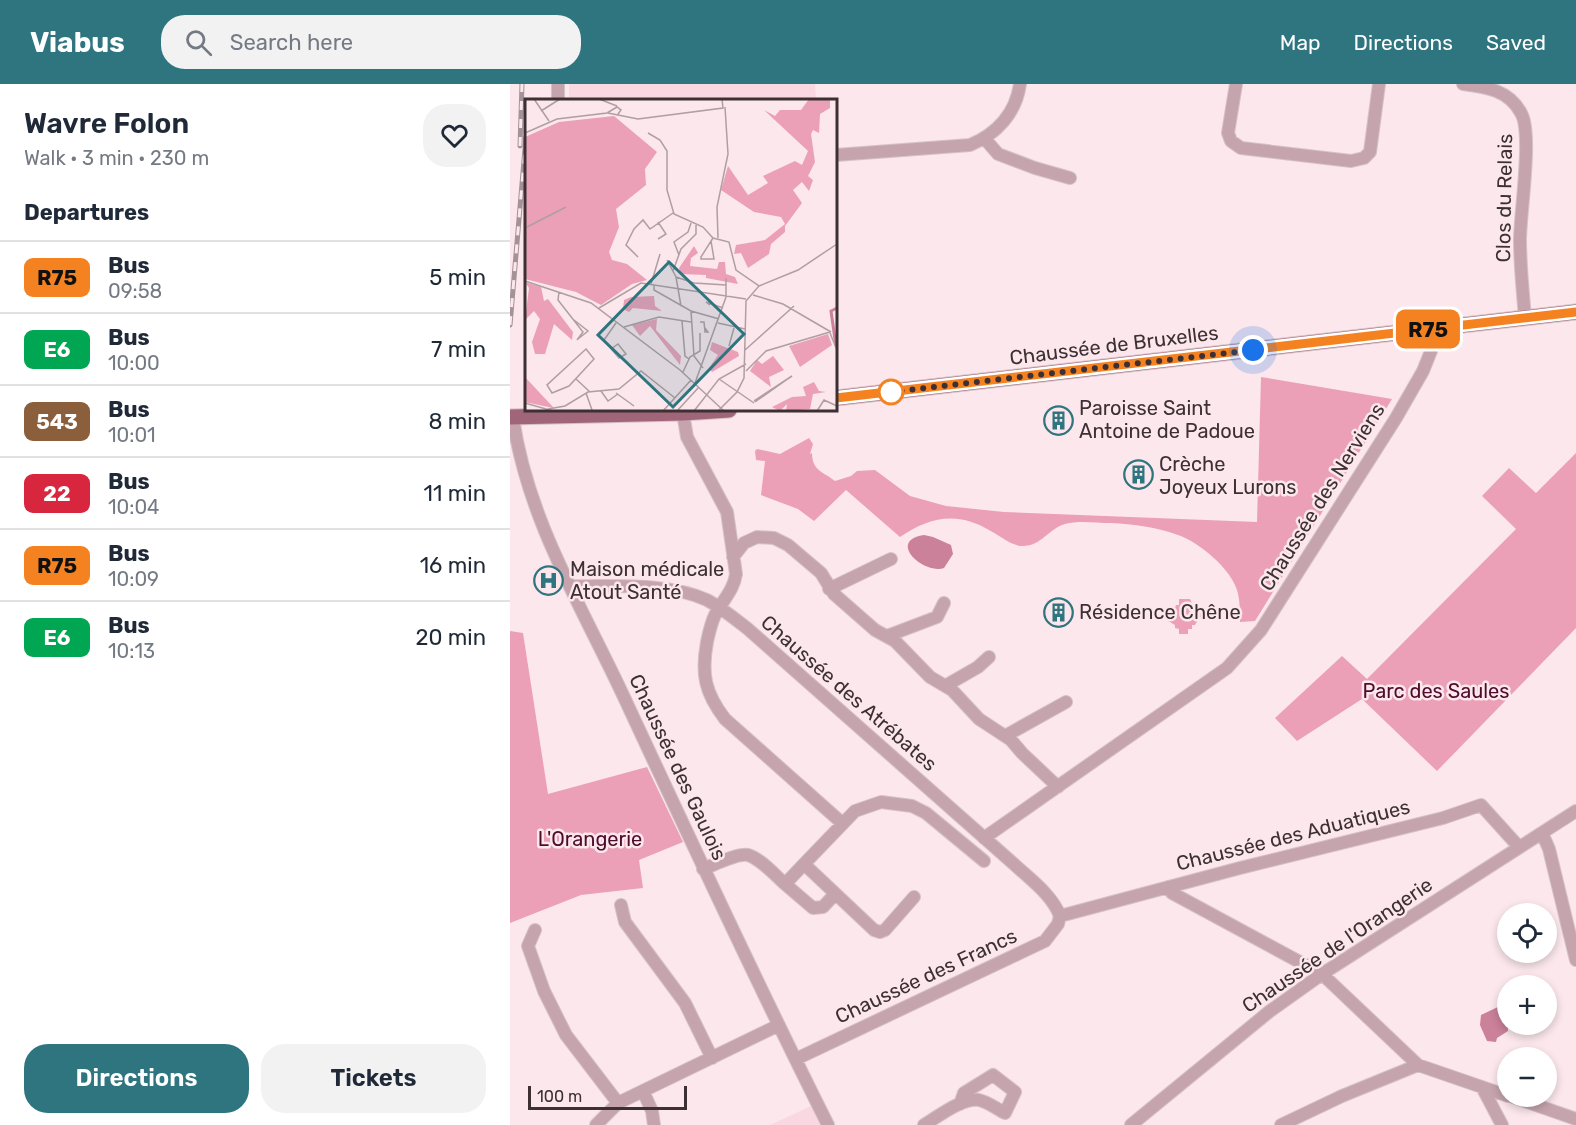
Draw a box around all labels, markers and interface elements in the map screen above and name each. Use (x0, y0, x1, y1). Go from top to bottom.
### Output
search box (161, 15, 581, 69)
text: Viabus (30, 26, 125, 59)
icon: search (182, 26, 215, 59)
text: Search here (230, 29, 353, 56)
text: Map (1280, 30, 1321, 55)
text: Directions (1354, 30, 1453, 55)
text: Saved (1486, 30, 1546, 55)
inset map (525, 99, 837, 411)
button: heart (423, 104, 486, 167)
text: Wavre Folon (24, 107, 189, 140)
street label: Clos du Relais (1491, 133, 1517, 263)
text: Walk · 3 min · 230 m (24, 146, 209, 170)
text: Departures (24, 199, 149, 226)
text: Bus (108, 252, 150, 279)
text: 5 min (429, 264, 486, 291)
text: R75 (37, 265, 77, 290)
text: 09:58 (108, 279, 162, 303)
line badge: R75 (1394, 310, 1462, 348)
text: R75 (1408, 317, 1448, 342)
street label: Chaussée de Bruxelles (1008, 320, 1220, 370)
text: Bus (108, 324, 150, 351)
your location (1238, 335, 1268, 365)
text: 7 min (431, 336, 486, 363)
text: E6 (43, 337, 71, 362)
text: 10:00 (108, 351, 160, 375)
unlabelled marker (878, 379, 904, 405)
text: Bus (108, 396, 150, 423)
place label: Paroisse Saint Antoine de Padoue (1079, 396, 1255, 443)
street label: Chaussée des Nerviens (1254, 399, 1390, 595)
building icon: Paroisse Saint Antoine de Padoue (1042, 404, 1074, 436)
text: 8 min (428, 408, 486, 435)
text: 543 (36, 409, 78, 434)
text: 10:01 (108, 423, 156, 447)
place label: Crèche Joyeux Lurons (1159, 452, 1297, 499)
building icon: Crèche Joyeux Lurons (1122, 459, 1154, 491)
text: Bus (108, 468, 150, 495)
text: 11 min (424, 480, 486, 507)
text: 22 (43, 481, 71, 506)
text: 10:04 (108, 495, 160, 519)
text: Bus (108, 540, 150, 567)
text: 16 min (420, 552, 486, 579)
text: R75 (37, 553, 77, 578)
place label: Maison médicale Atout Santé (570, 557, 724, 604)
hospital icon: Maison médicale Atout Santé (533, 565, 565, 597)
text: 10:09 (108, 567, 159, 591)
building icon: Résidence Chêne (1042, 596, 1074, 628)
place label: Résidence Chêne (1079, 600, 1241, 624)
street label: Chaussée des Atrébates (756, 610, 942, 776)
text: Bus (108, 612, 150, 639)
text: 20 min (416, 624, 486, 651)
text: E6 (43, 625, 71, 650)
text: 10:13 (108, 639, 155, 663)
street label: Chaussée des Gaulois (624, 670, 732, 864)
park label: Parc des Saules (1362, 679, 1510, 703)
street label: Chaussée des Aduatiques (1174, 794, 1412, 876)
park label: L'Orangerie (538, 827, 642, 851)
street label: Chaussée de l'Orangerie (1237, 872, 1437, 1018)
map controls (1497, 903, 1557, 1107)
button: locate (1497, 903, 1557, 963)
street label: Chaussée des Francs (831, 923, 1021, 1029)
button: + (1497, 975, 1557, 1035)
button: Directions (24, 1044, 249, 1113)
button: Tickets (261, 1044, 486, 1113)
button: − (1497, 1047, 1557, 1107)
scale bar (528, 1083, 687, 1110)
text: 100 m (537, 1087, 582, 1106)

